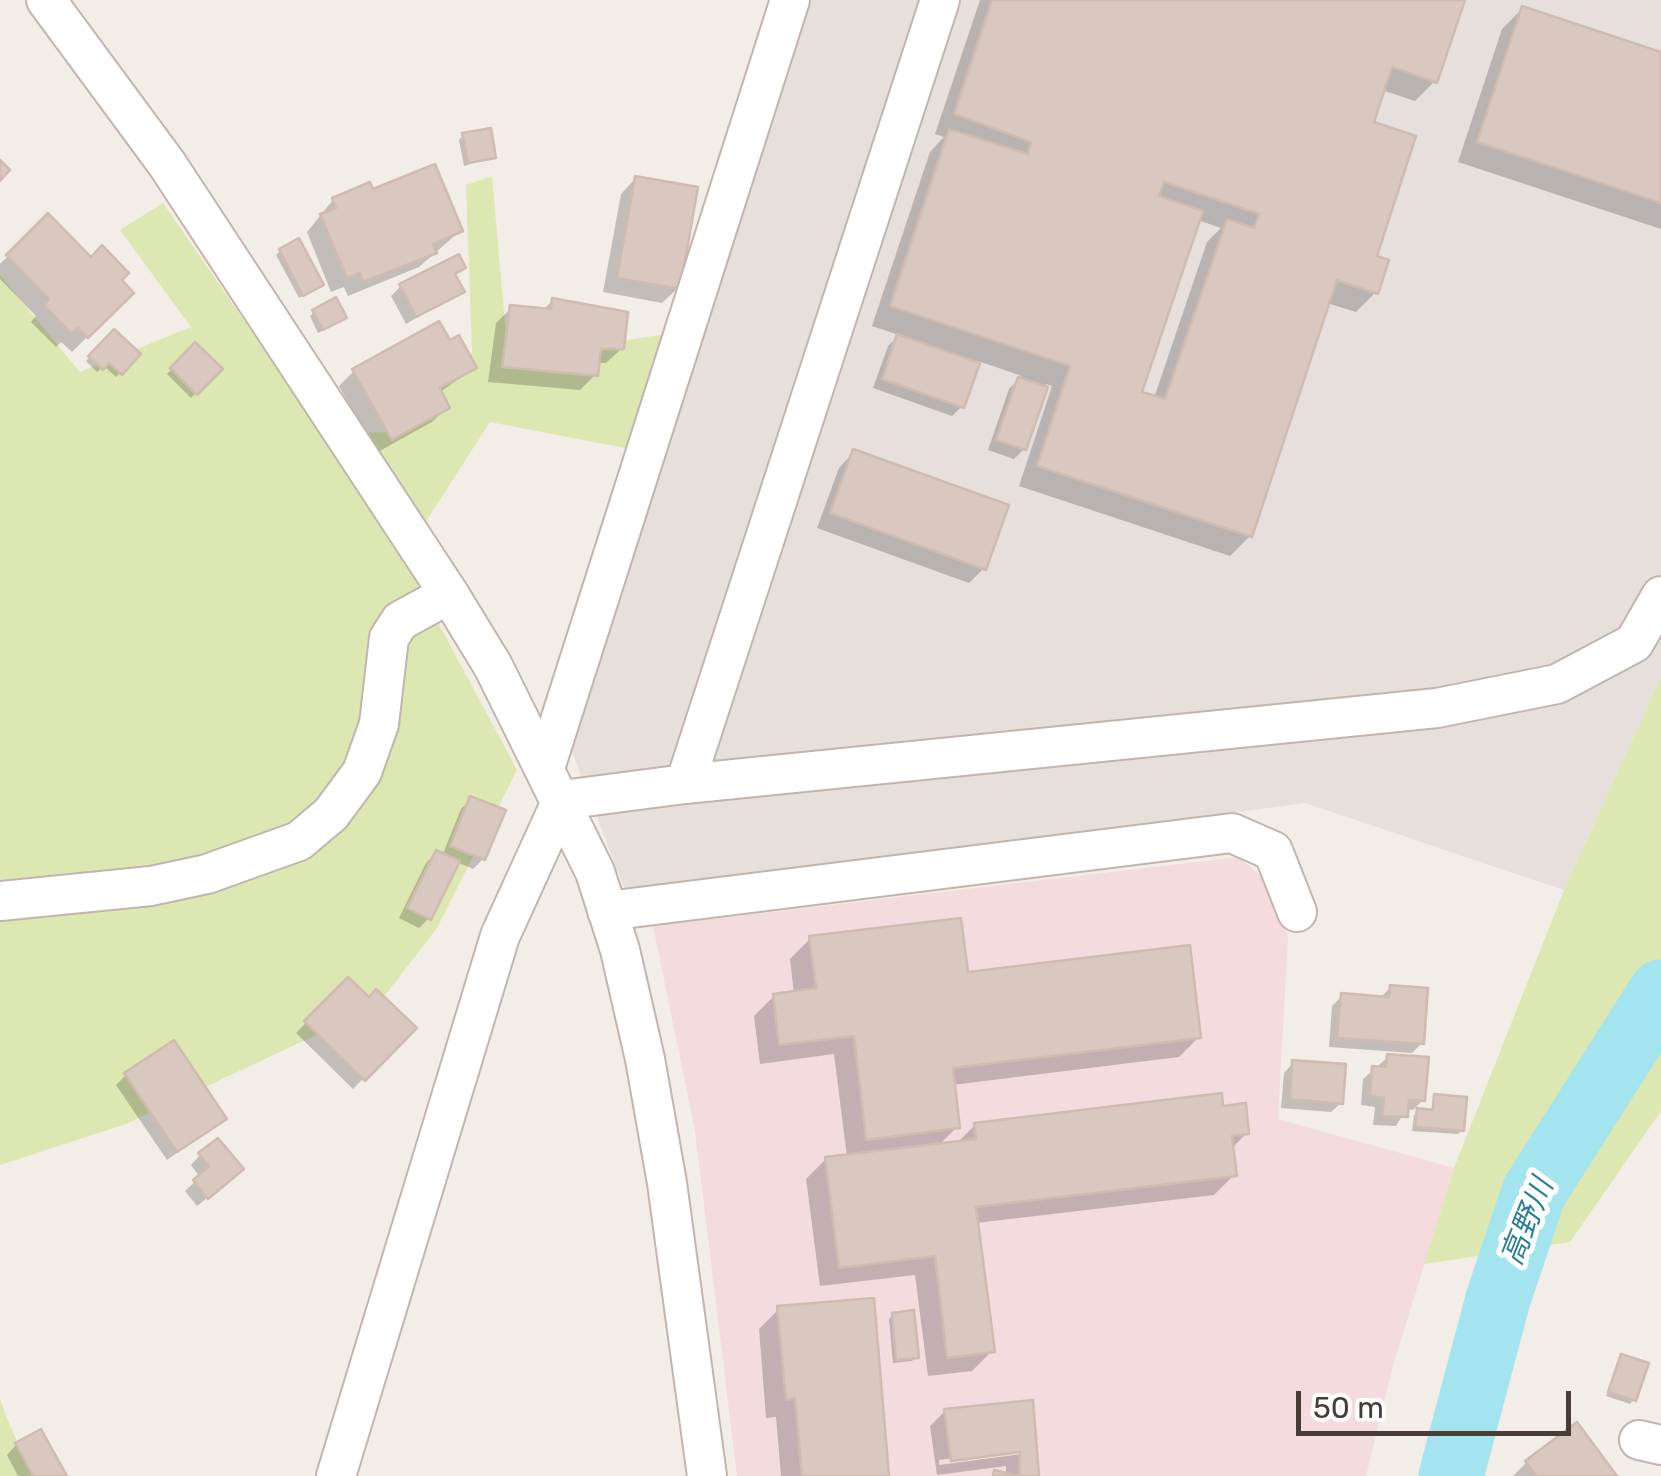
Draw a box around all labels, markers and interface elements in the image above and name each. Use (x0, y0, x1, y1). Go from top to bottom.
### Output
water label: 高野川 (1494, 1174, 1562, 1270)
scale bar (1301, 1371, 1576, 1433)
text: 50 m (1313, 1390, 1384, 1426)

